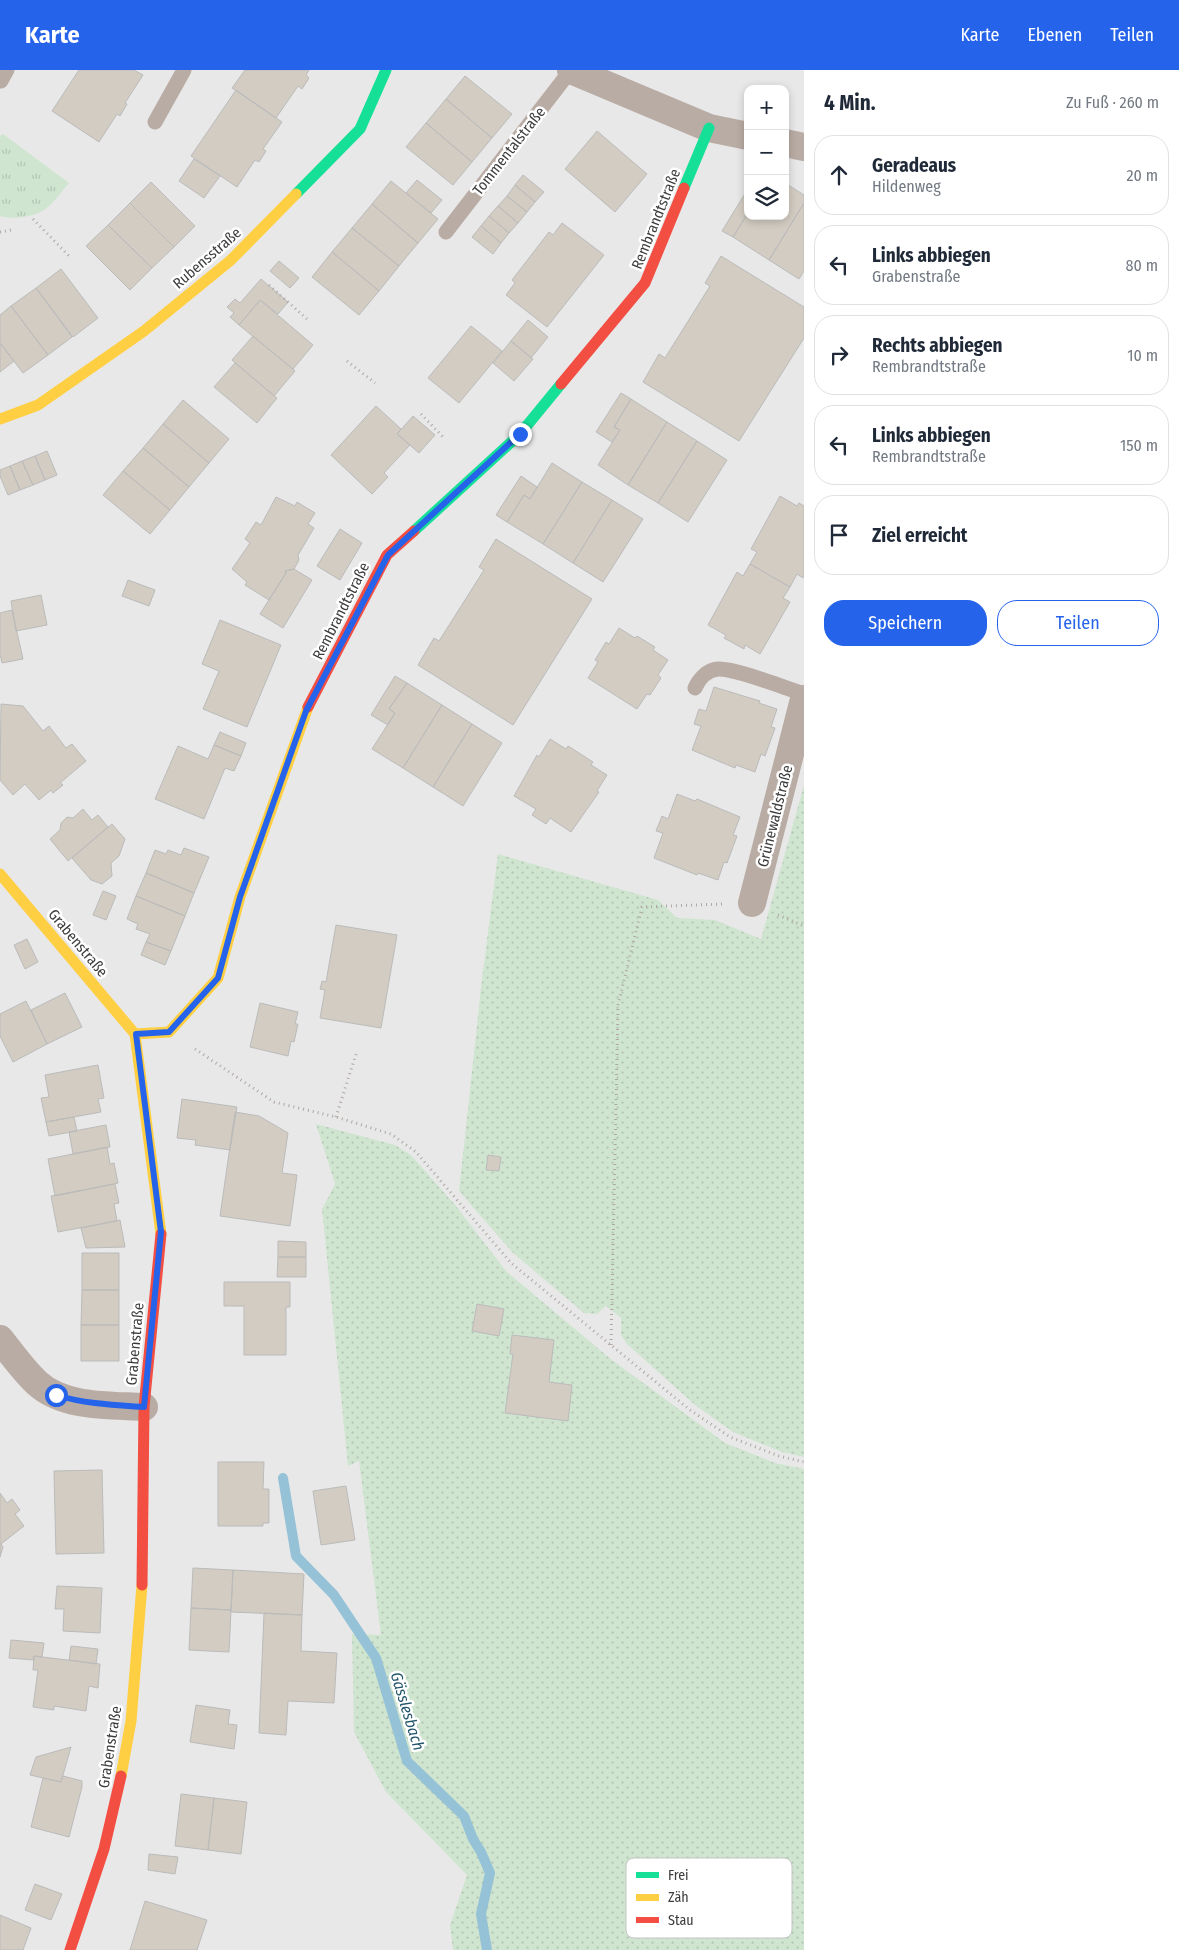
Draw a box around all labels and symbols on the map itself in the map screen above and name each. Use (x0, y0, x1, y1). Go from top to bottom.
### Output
street label: Tommentalstraße (469, 103, 549, 199)
street label: Rembrandtstraße (628, 166, 684, 272)
street label: Rubensstraße (169, 224, 245, 292)
route end (509, 423, 532, 446)
street label: Rembrandtstraße (309, 559, 373, 663)
street label: Grünewaldstraße (754, 763, 796, 869)
street label: Grabenstraße (44, 905, 112, 981)
street label: Grabenstraße (122, 1302, 148, 1386)
route start (45, 1384, 68, 1407)
water label: Gässlesbach (387, 1670, 428, 1753)
street label: Grabenstraße (95, 1705, 125, 1789)
legend (626, 1858, 792, 1938)
text: Frei (668, 1867, 689, 1884)
text: Zäh (668, 1889, 689, 1906)
text: Stau (668, 1912, 694, 1929)

